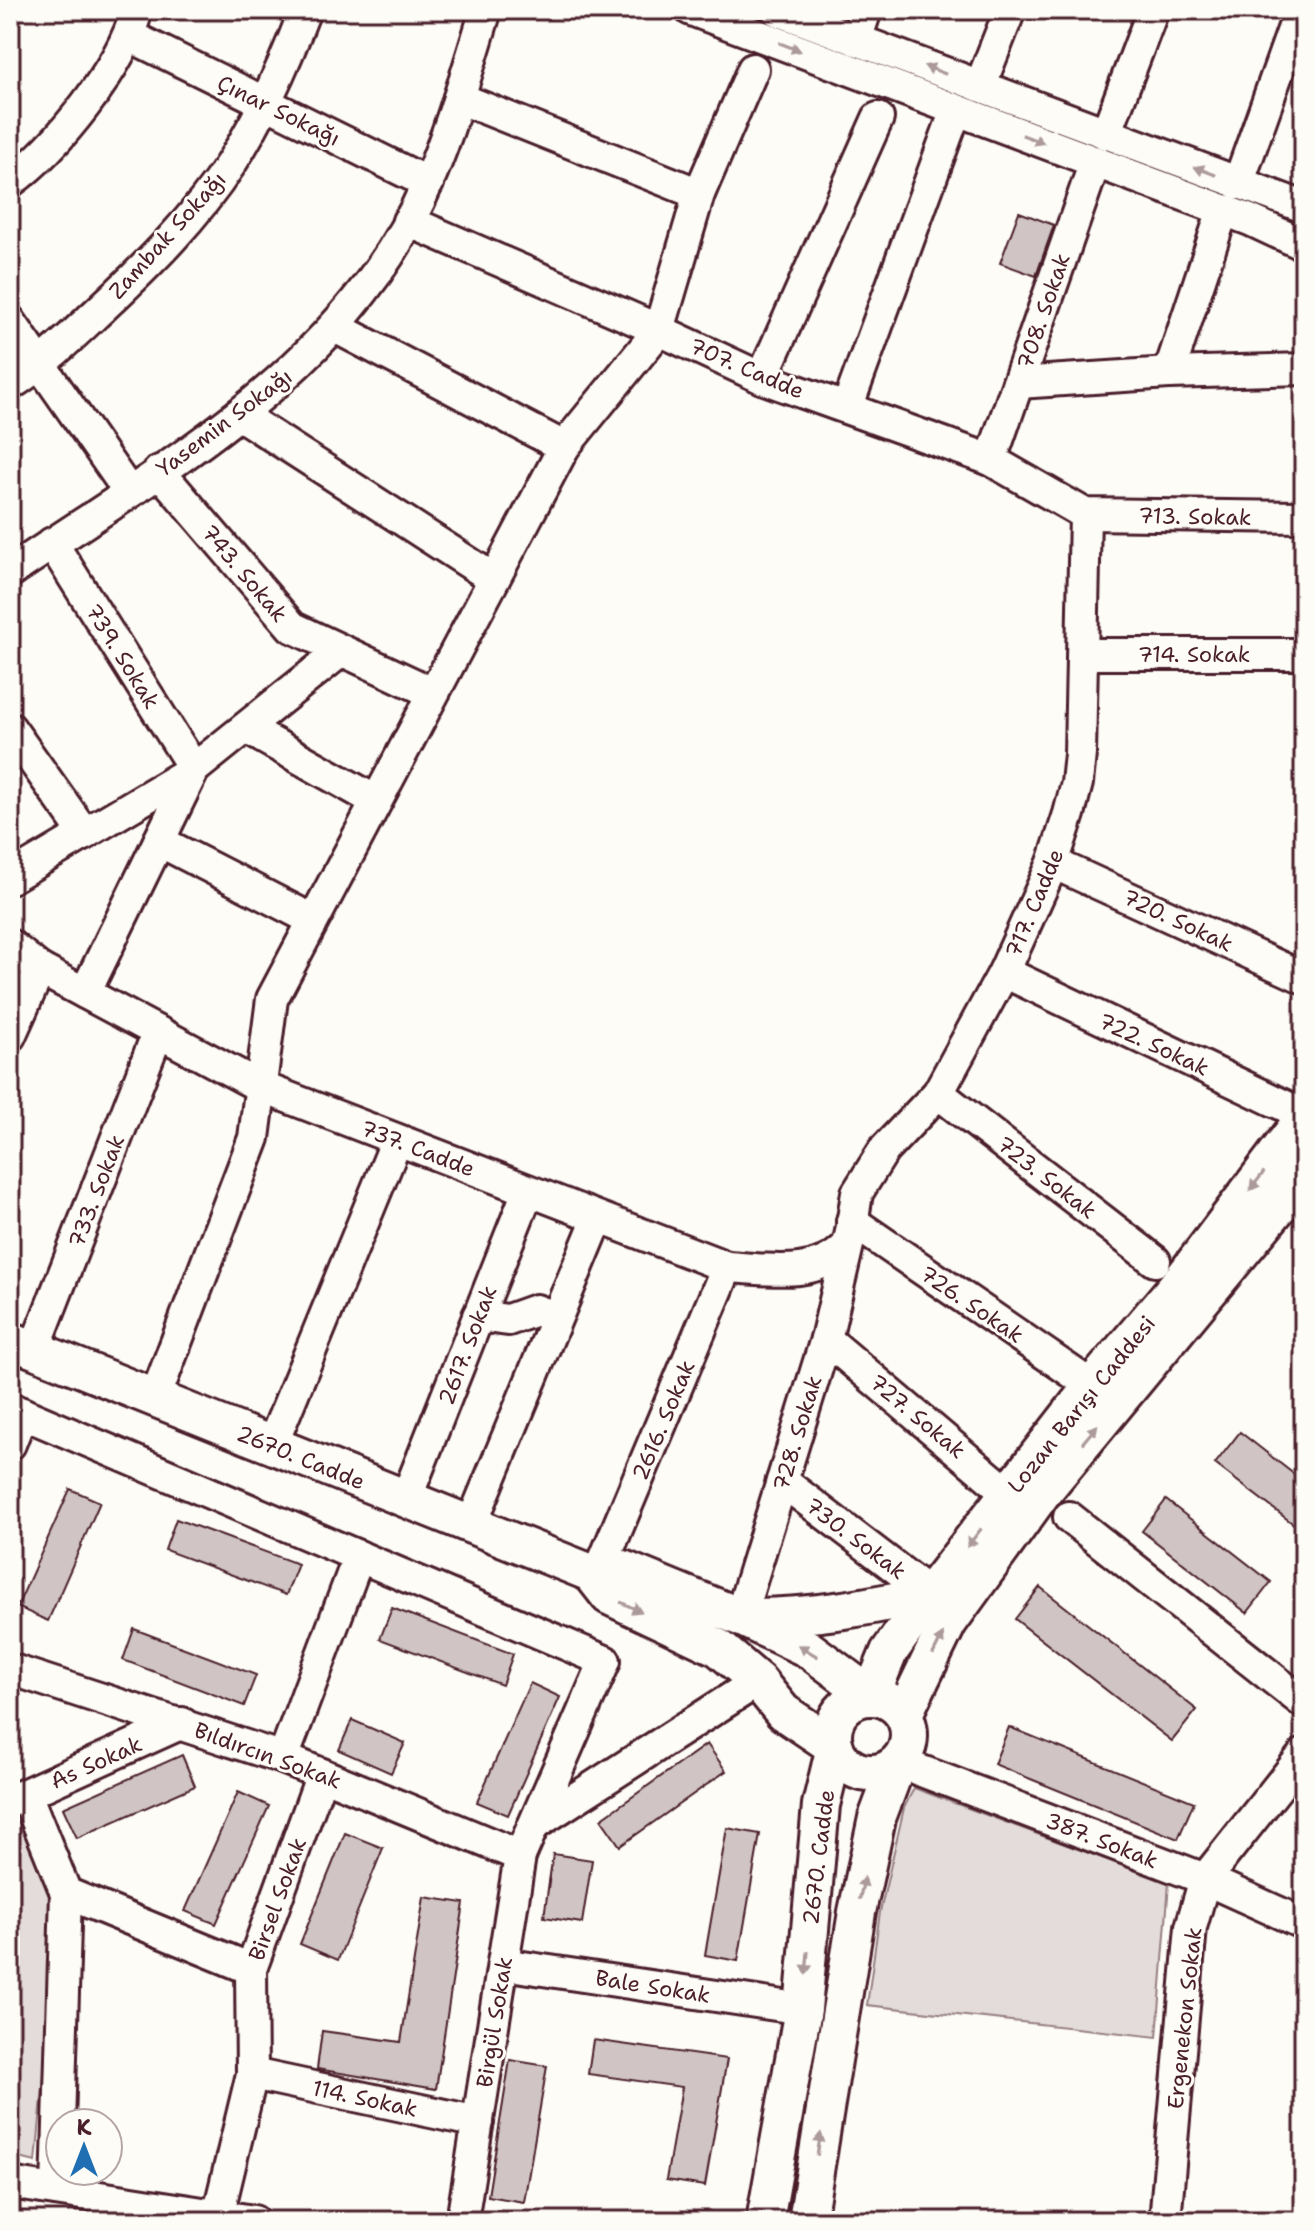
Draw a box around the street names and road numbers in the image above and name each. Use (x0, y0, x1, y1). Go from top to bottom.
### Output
street label: Çınar Sokağı (213, 68, 345, 153)
street label: Zambak Sokağı (102, 165, 232, 305)
street label: 708. Sokak (1010, 249, 1077, 373)
street label: 707. Cadde (685, 331, 809, 406)
street label: Yasemin Sokağı (151, 362, 298, 483)
street label: 713. Sokak (1138, 501, 1252, 532)
street label: 743. Sokak (195, 518, 294, 628)
street label: 739. Sokak (79, 598, 166, 714)
street label: 714. Sokak (1138, 640, 1250, 669)
street label: 717. Cadde (999, 845, 1070, 962)
street label: 720. Sokak (1118, 882, 1238, 959)
street label: 722. Sokak (1094, 1006, 1214, 1083)
street label: 737. Cadde (357, 1113, 479, 1184)
street label: 723. Sokak (991, 1129, 1102, 1225)
street label: 733. Sokak (62, 1131, 131, 1252)
street label: 726. Sokak (914, 1259, 1029, 1350)
street label: 2617. Sokak (431, 1281, 504, 1409)
street label: Lozan Barışı Caddesi (1001, 1310, 1162, 1499)
street label: 2616. Sokak (625, 1356, 702, 1485)
street label: 727. Sokak (864, 1368, 972, 1465)
street label: 728. Sokak (766, 1372, 829, 1494)
street label: 2670. Cadde (232, 1419, 369, 1496)
street label: 730. Sokak (799, 1491, 912, 1586)
street label: Bıldırcın Sokak (190, 1715, 345, 1796)
street label: As Sokak (46, 1729, 147, 1796)
street label: 2670. Cadde (796, 1788, 841, 1926)
street label: 387. Sokak (1041, 1806, 1162, 1875)
street label: Birsel Sokak (242, 1834, 313, 1965)
street label: Ergenekon Sokak (1161, 1926, 1208, 2110)
street label: Birgül Sokak (470, 1955, 519, 2090)
street label: Bale Sokak (593, 1963, 713, 2010)
street label: 114. Sokak (310, 2073, 420, 2124)

